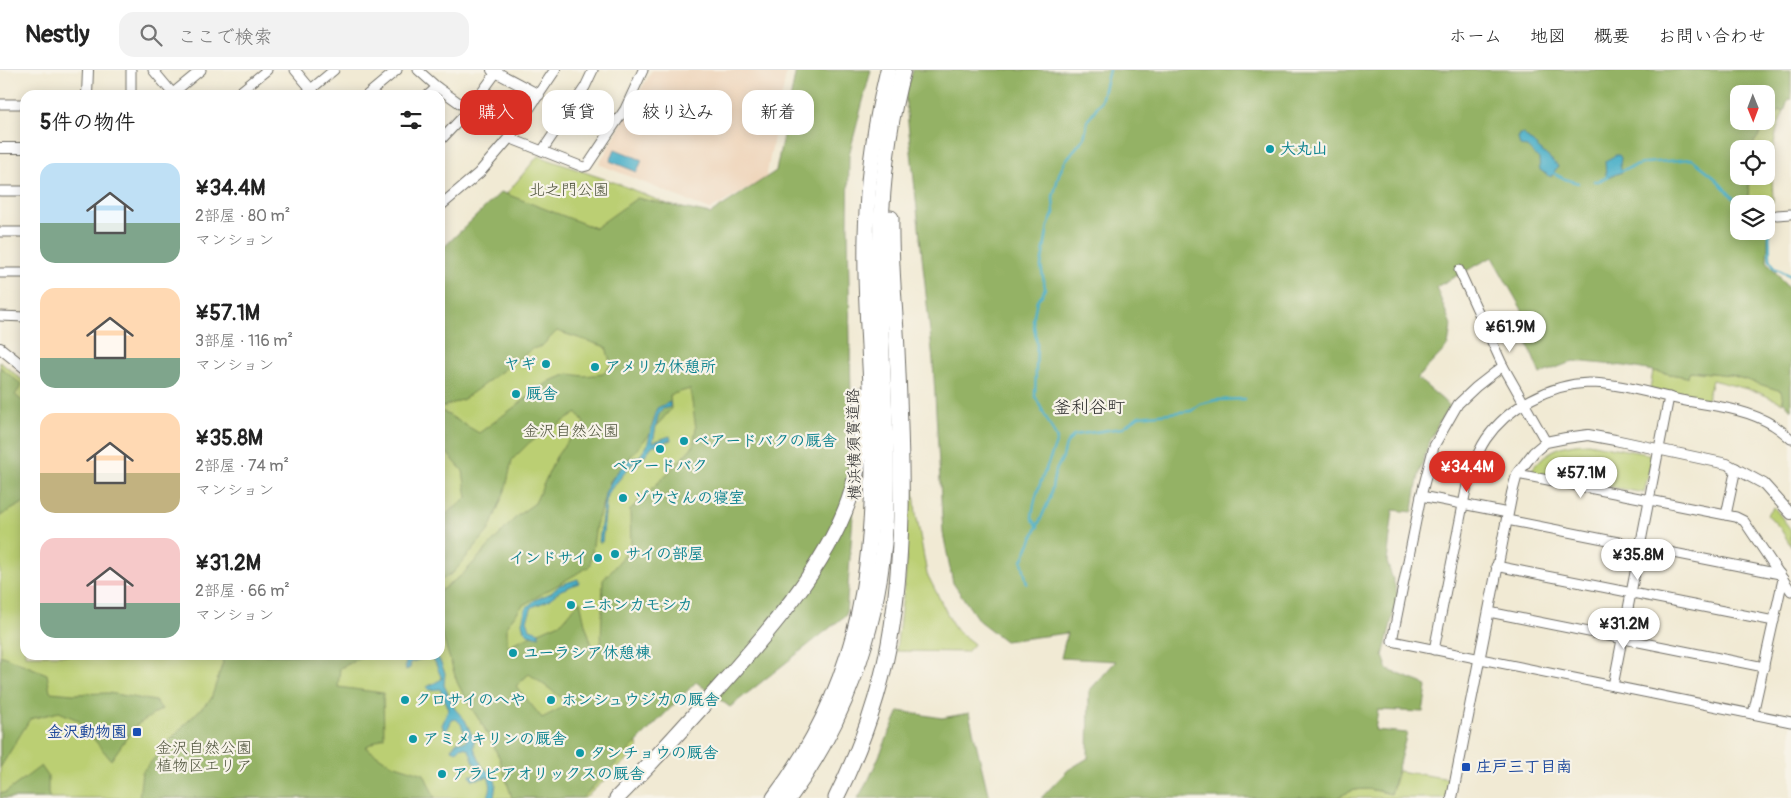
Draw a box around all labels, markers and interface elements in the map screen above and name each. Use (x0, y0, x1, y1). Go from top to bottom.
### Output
search box (119, 12, 469, 57)
text: Nestly (25, 20, 89, 49)
icon: search (137, 21, 165, 49)
text: ここで検索 (177, 25, 272, 49)
text: ホーム (1449, 25, 1502, 48)
text: 地図 (1530, 25, 1566, 48)
text: 概要 (1594, 25, 1630, 48)
text: お問い合わせ (1658, 25, 1766, 48)
north arrow (1730, 85, 1775, 130)
map controls (1730, 85, 1775, 240)
chip: 購入 (460, 90, 532, 135)
chip: 賃貸 (542, 90, 614, 135)
chip: 絞り込み (624, 90, 732, 135)
chip: 新着 (742, 90, 814, 135)
icon: filters (397, 106, 425, 134)
text: 5件の物件 (40, 109, 135, 136)
place label: 大丸山 (1280, 139, 1328, 159)
button: locate (1730, 140, 1775, 185)
marker: 大丸山 (1264, 143, 1276, 155)
text: ¥34.4M (195, 175, 265, 202)
park label: 北之門公園 (529, 180, 609, 200)
icon: home (80, 183, 140, 243)
button: layers (1730, 195, 1775, 240)
text: 2部屋 · 80 m² (195, 206, 290, 226)
text: マンション (195, 230, 274, 250)
text: ¥57.1M (195, 300, 260, 327)
icon: home (80, 308, 140, 368)
pin: ¥61.9M (1469, 310, 1551, 353)
text: ¥61.9M (1485, 317, 1535, 337)
text: 3部屋 · 116 m² (195, 331, 293, 351)
place label: ヤギ (504, 354, 536, 374)
text: マンション (195, 355, 274, 375)
place label: アメリカ休憩所 (605, 357, 716, 377)
marker: ヤギ (540, 358, 552, 370)
marker: アメリカ休憩所 (589, 361, 601, 373)
place label: 厩舎 (526, 384, 558, 404)
marker: 厩舎 (510, 388, 522, 400)
street label: 横浜横須賀道路 (843, 388, 865, 500)
district label: 釜利谷町 (1053, 396, 1125, 419)
park label: 金沢自然公園 (523, 421, 619, 441)
text: ¥35.8M (195, 425, 263, 452)
place label: ベアードバクの厩舎 (694, 431, 837, 451)
icon: home (80, 433, 140, 493)
marker: ベアードバクの厩舎 (678, 435, 690, 447)
marker: ベアードバク (654, 443, 666, 455)
pin: ¥34.4M (1426, 450, 1508, 493)
text: 2部屋 · 74 m² (195, 456, 289, 476)
place label: ベアードバク (612, 456, 708, 476)
pin: ¥57.1M (1540, 456, 1622, 499)
text: ¥34.4M (1440, 457, 1494, 477)
text: ¥57.1M (1556, 463, 1606, 483)
text: マンション (195, 480, 274, 500)
place label: ゾウさんの寝室 (633, 488, 745, 508)
marker: ゾウさんの寝室 (617, 492, 629, 504)
pin: ¥35.8M (1597, 538, 1679, 581)
place label: サイの部屋 (625, 544, 704, 564)
text: ¥35.8M (1612, 545, 1664, 565)
place label: インドサイ (509, 548, 588, 568)
marker: サイの部屋 (609, 548, 621, 560)
text: ¥31.2M (195, 550, 261, 577)
marker: インドサイ (592, 552, 604, 564)
icon: home (80, 558, 140, 618)
text: 2部屋 · 66 m² (195, 581, 290, 601)
place label: ニホンカモシカ (581, 595, 693, 615)
marker: ニホンカモシカ (565, 599, 577, 611)
text: マンション (195, 605, 274, 625)
pin: ¥31.2M (1583, 608, 1665, 650)
text: ¥31.2M (1599, 614, 1649, 634)
place label: ユーラシア休憩棟 (523, 643, 652, 663)
marker: ユーラシア休憩棟 (507, 647, 519, 659)
place label: クロサイのへや (415, 690, 526, 710)
place label: ホンシュウジカの厩舎 (561, 690, 720, 710)
marker: クロサイのへや (399, 694, 411, 706)
marker: ホンシュウジカの厩舎 (545, 694, 557, 706)
place label: 金沢動物園 (47, 722, 127, 742)
marker: 金沢動物園 (131, 726, 143, 738)
place label: アミメキリンの厩舎 (423, 729, 567, 749)
marker: アミメキリンの厩舎 (407, 733, 419, 745)
park label: 金沢自然公園 植物区エリア (156, 738, 252, 776)
place label: タンチョウの厩舎 (590, 743, 719, 763)
marker: タンチョウの厩舎 (574, 747, 586, 759)
place label: 庄戸三丁目南 (1476, 757, 1572, 777)
marker: 庄戸三丁目南 (1460, 761, 1472, 773)
place label: アラビアオリックスの厩舎 (452, 764, 645, 784)
marker: アラビアオリックスの厩舎 (436, 768, 448, 780)

